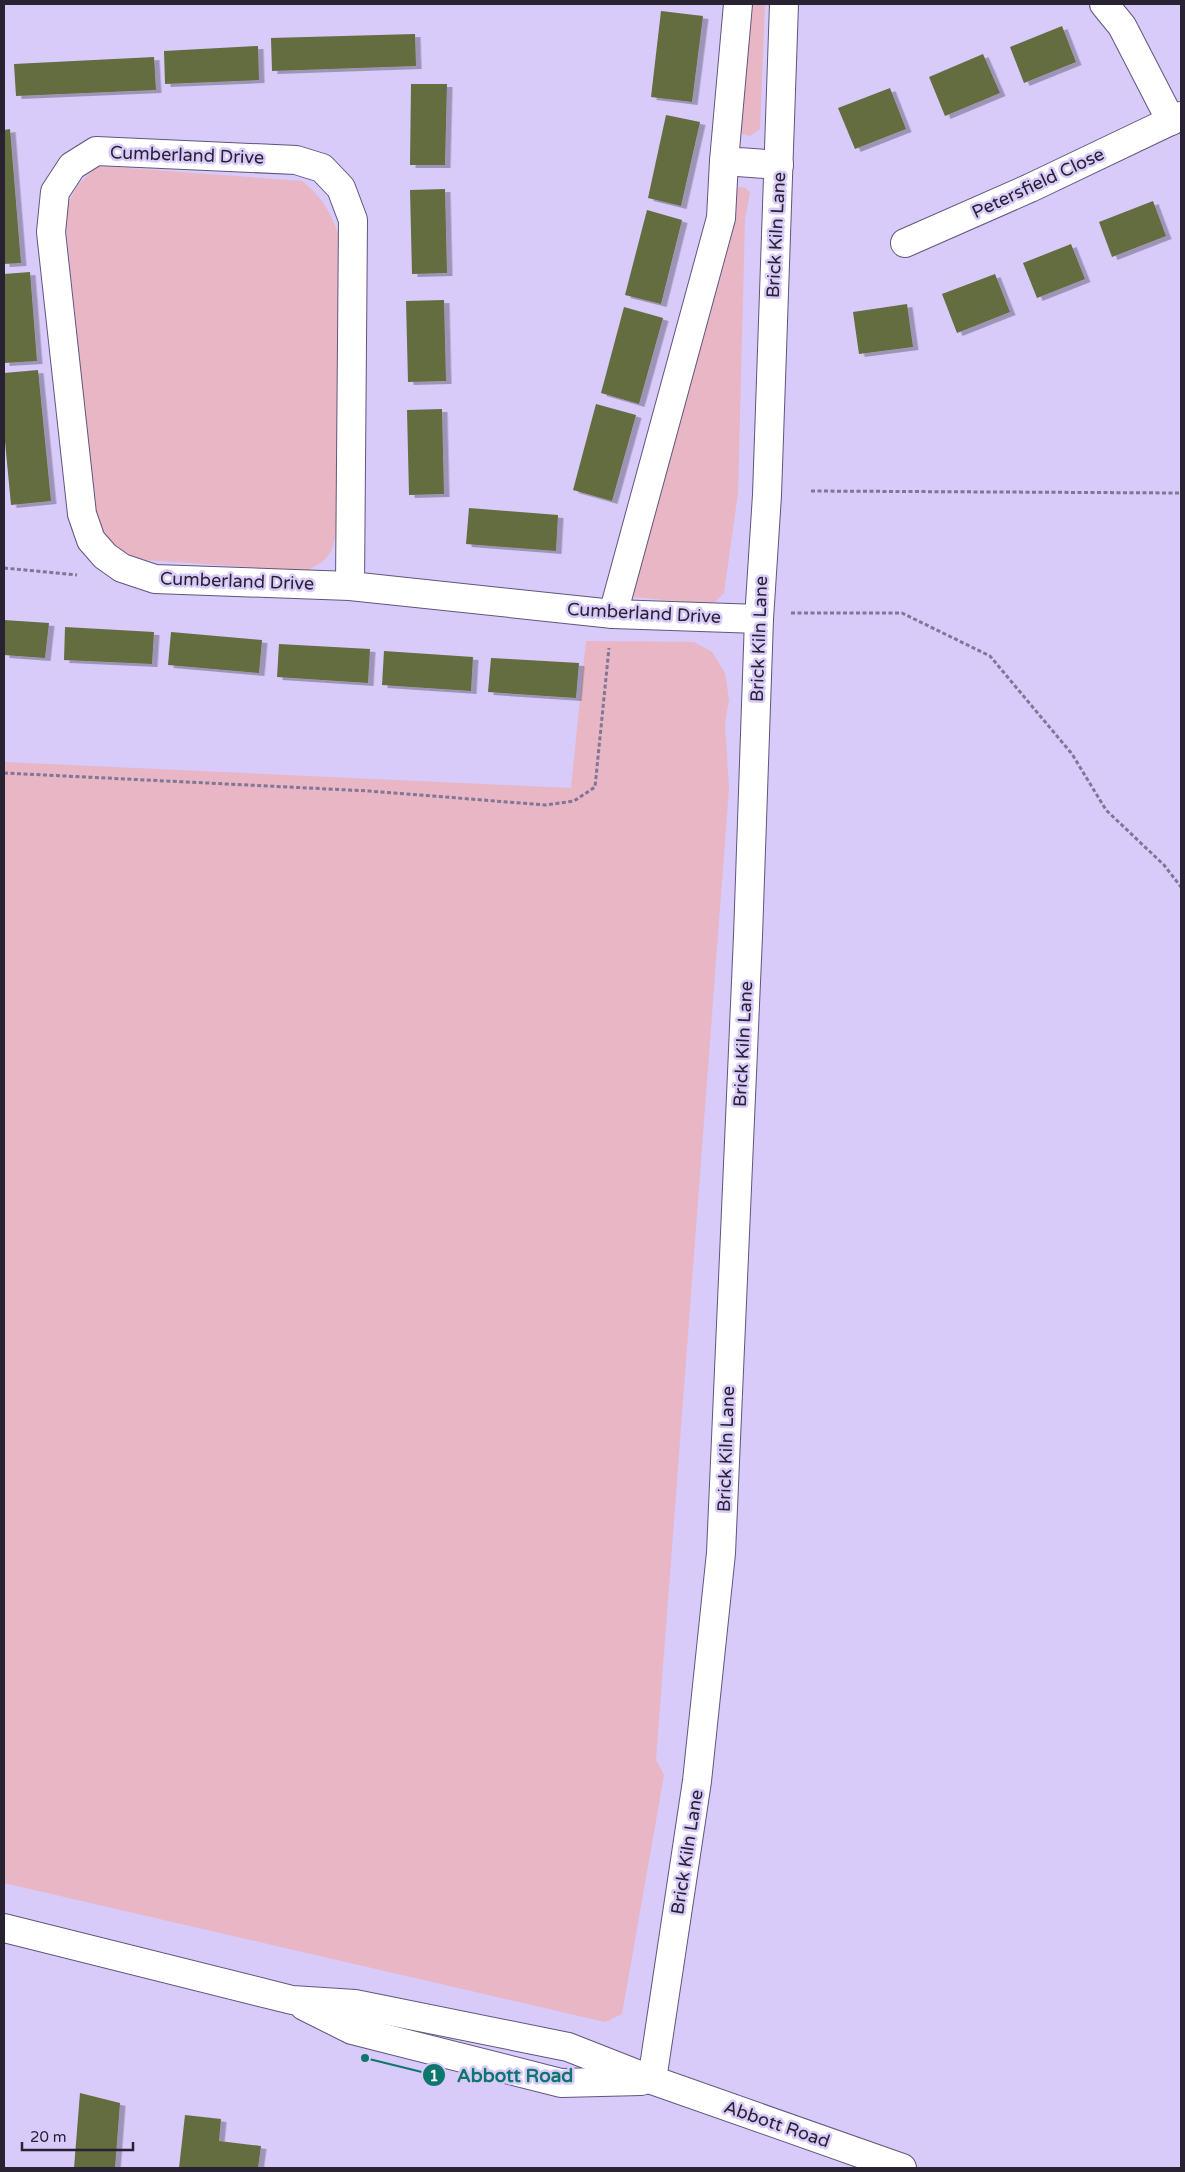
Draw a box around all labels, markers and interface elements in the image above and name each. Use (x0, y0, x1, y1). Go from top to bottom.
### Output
street label: Cumberland Drive (110, 141, 264, 169)
street label: Petersfield Close (968, 143, 1108, 223)
street label: Brick Kiln Lane (762, 171, 790, 299)
street label: Cumberland Drive (160, 567, 314, 595)
street label: Brick Kiln Lane (746, 576, 772, 702)
street label: Cumberland Drive (566, 598, 722, 628)
street label: Brick Kiln Lane (729, 980, 757, 1108)
street label: Brick Kiln Lane (713, 1386, 739, 1512)
street label: Brick Kiln Lane (666, 1788, 708, 1916)
callout: Abbott Road (421, 2058, 583, 2092)
text: Abbott Road (457, 2065, 573, 2087)
text: 1 (429, 2067, 439, 2085)
street label: Abbott Road (721, 2096, 833, 2152)
scale bar (22, 2120, 134, 2152)
text: 20 m (30, 2128, 67, 2146)

